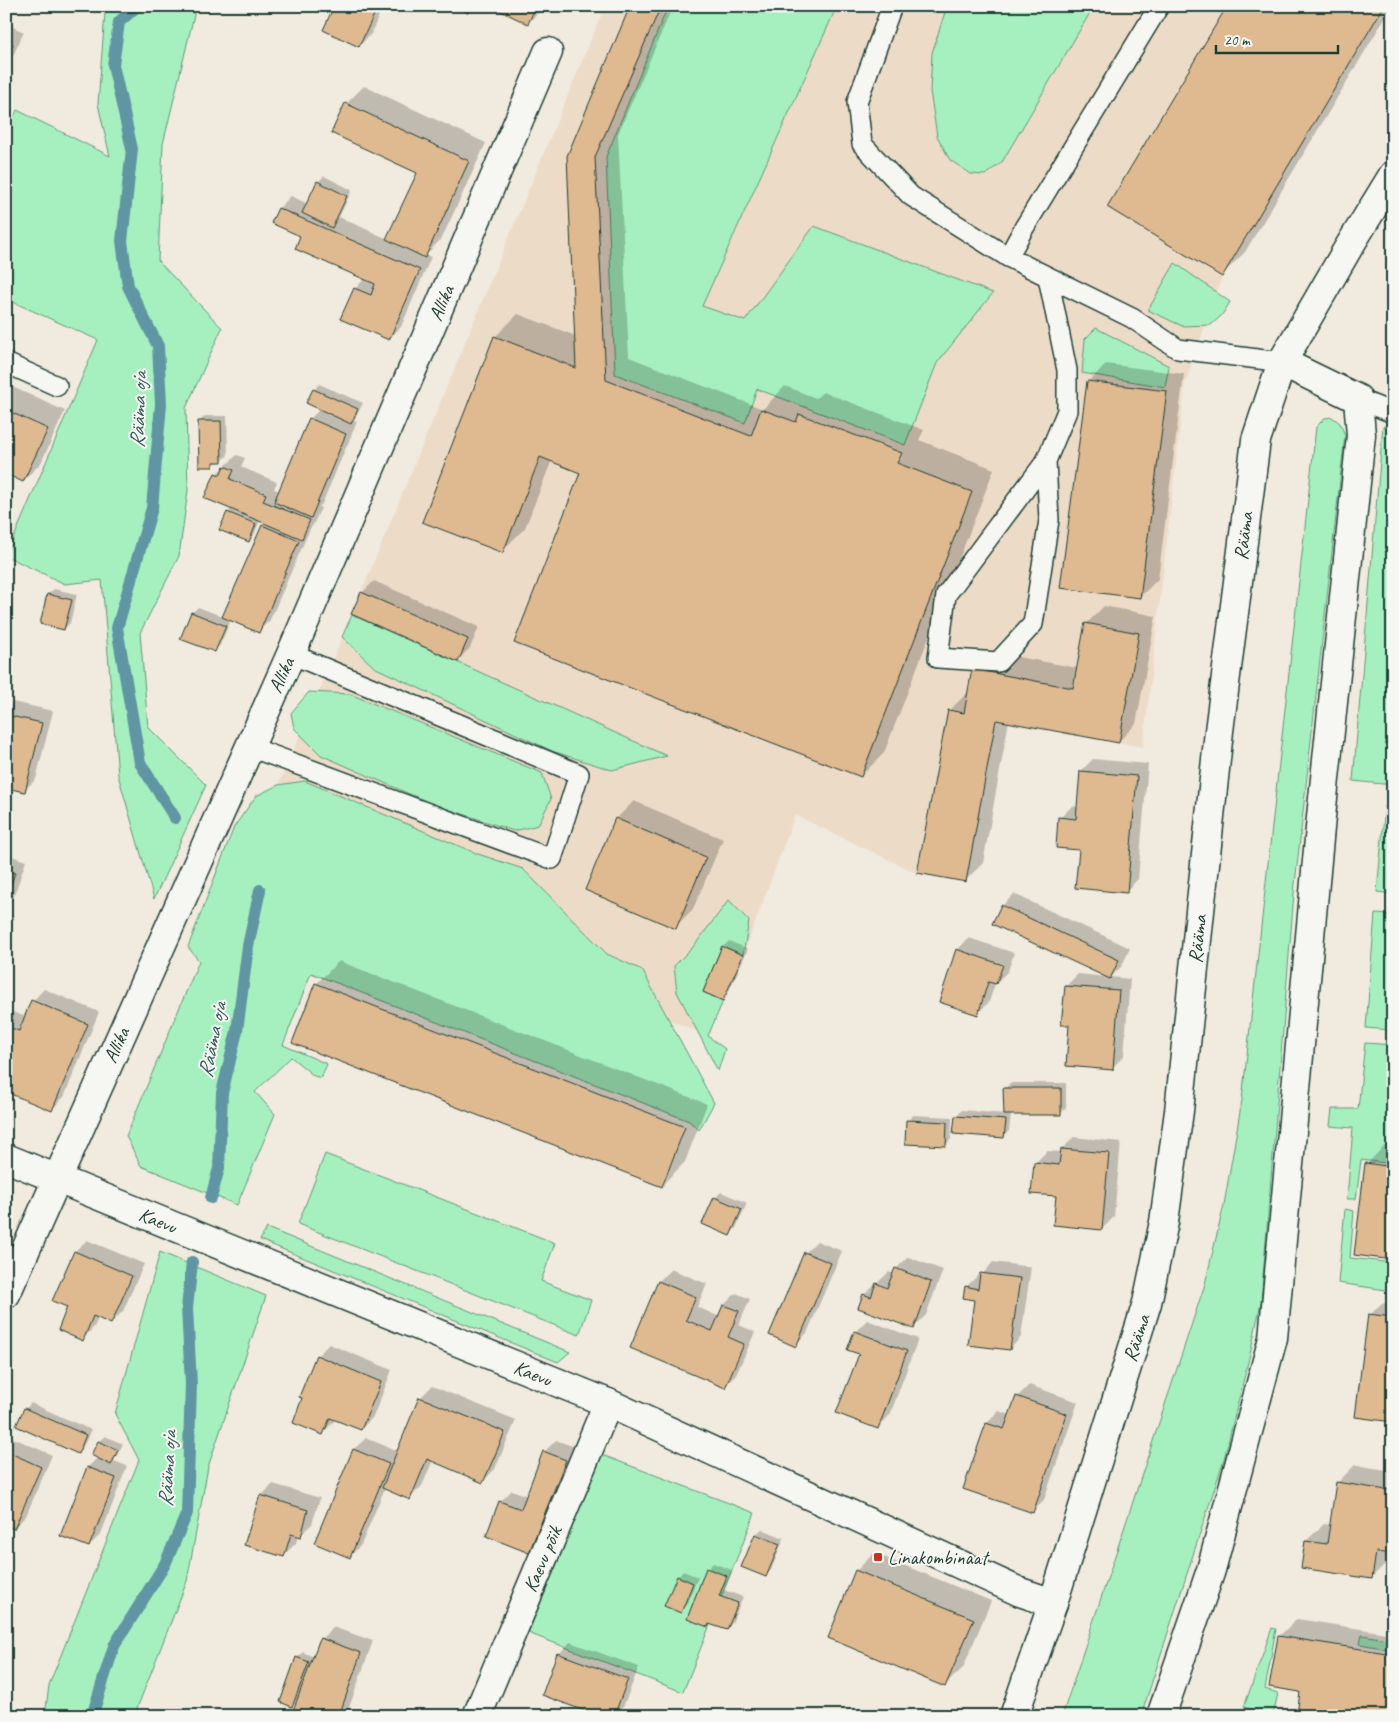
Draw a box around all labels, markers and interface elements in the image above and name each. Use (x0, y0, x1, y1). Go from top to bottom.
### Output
scale bar (1216, 22, 1339, 54)
text: 20 m (1224, 31, 1251, 50)
street label: Allika (423, 280, 461, 325)
water label: Rääma oja (124, 369, 152, 448)
street label: Rääma (1228, 509, 1259, 561)
street label: Allika (263, 652, 301, 697)
street label: Rääma (1183, 913, 1213, 964)
water label: Rääma oja (192, 998, 232, 1080)
street label: Allika (98, 1022, 136, 1067)
street label: Kaevu (135, 1202, 182, 1240)
street label: Rääma (1117, 1310, 1156, 1365)
street label: Kaevu (510, 1355, 557, 1393)
water label: Rääma oja (152, 1428, 182, 1508)
street label: Kaevu põik (517, 1521, 568, 1596)
place label: Linakombinaat (888, 1545, 991, 1570)
marker: Linakombinaat (872, 1551, 884, 1563)

